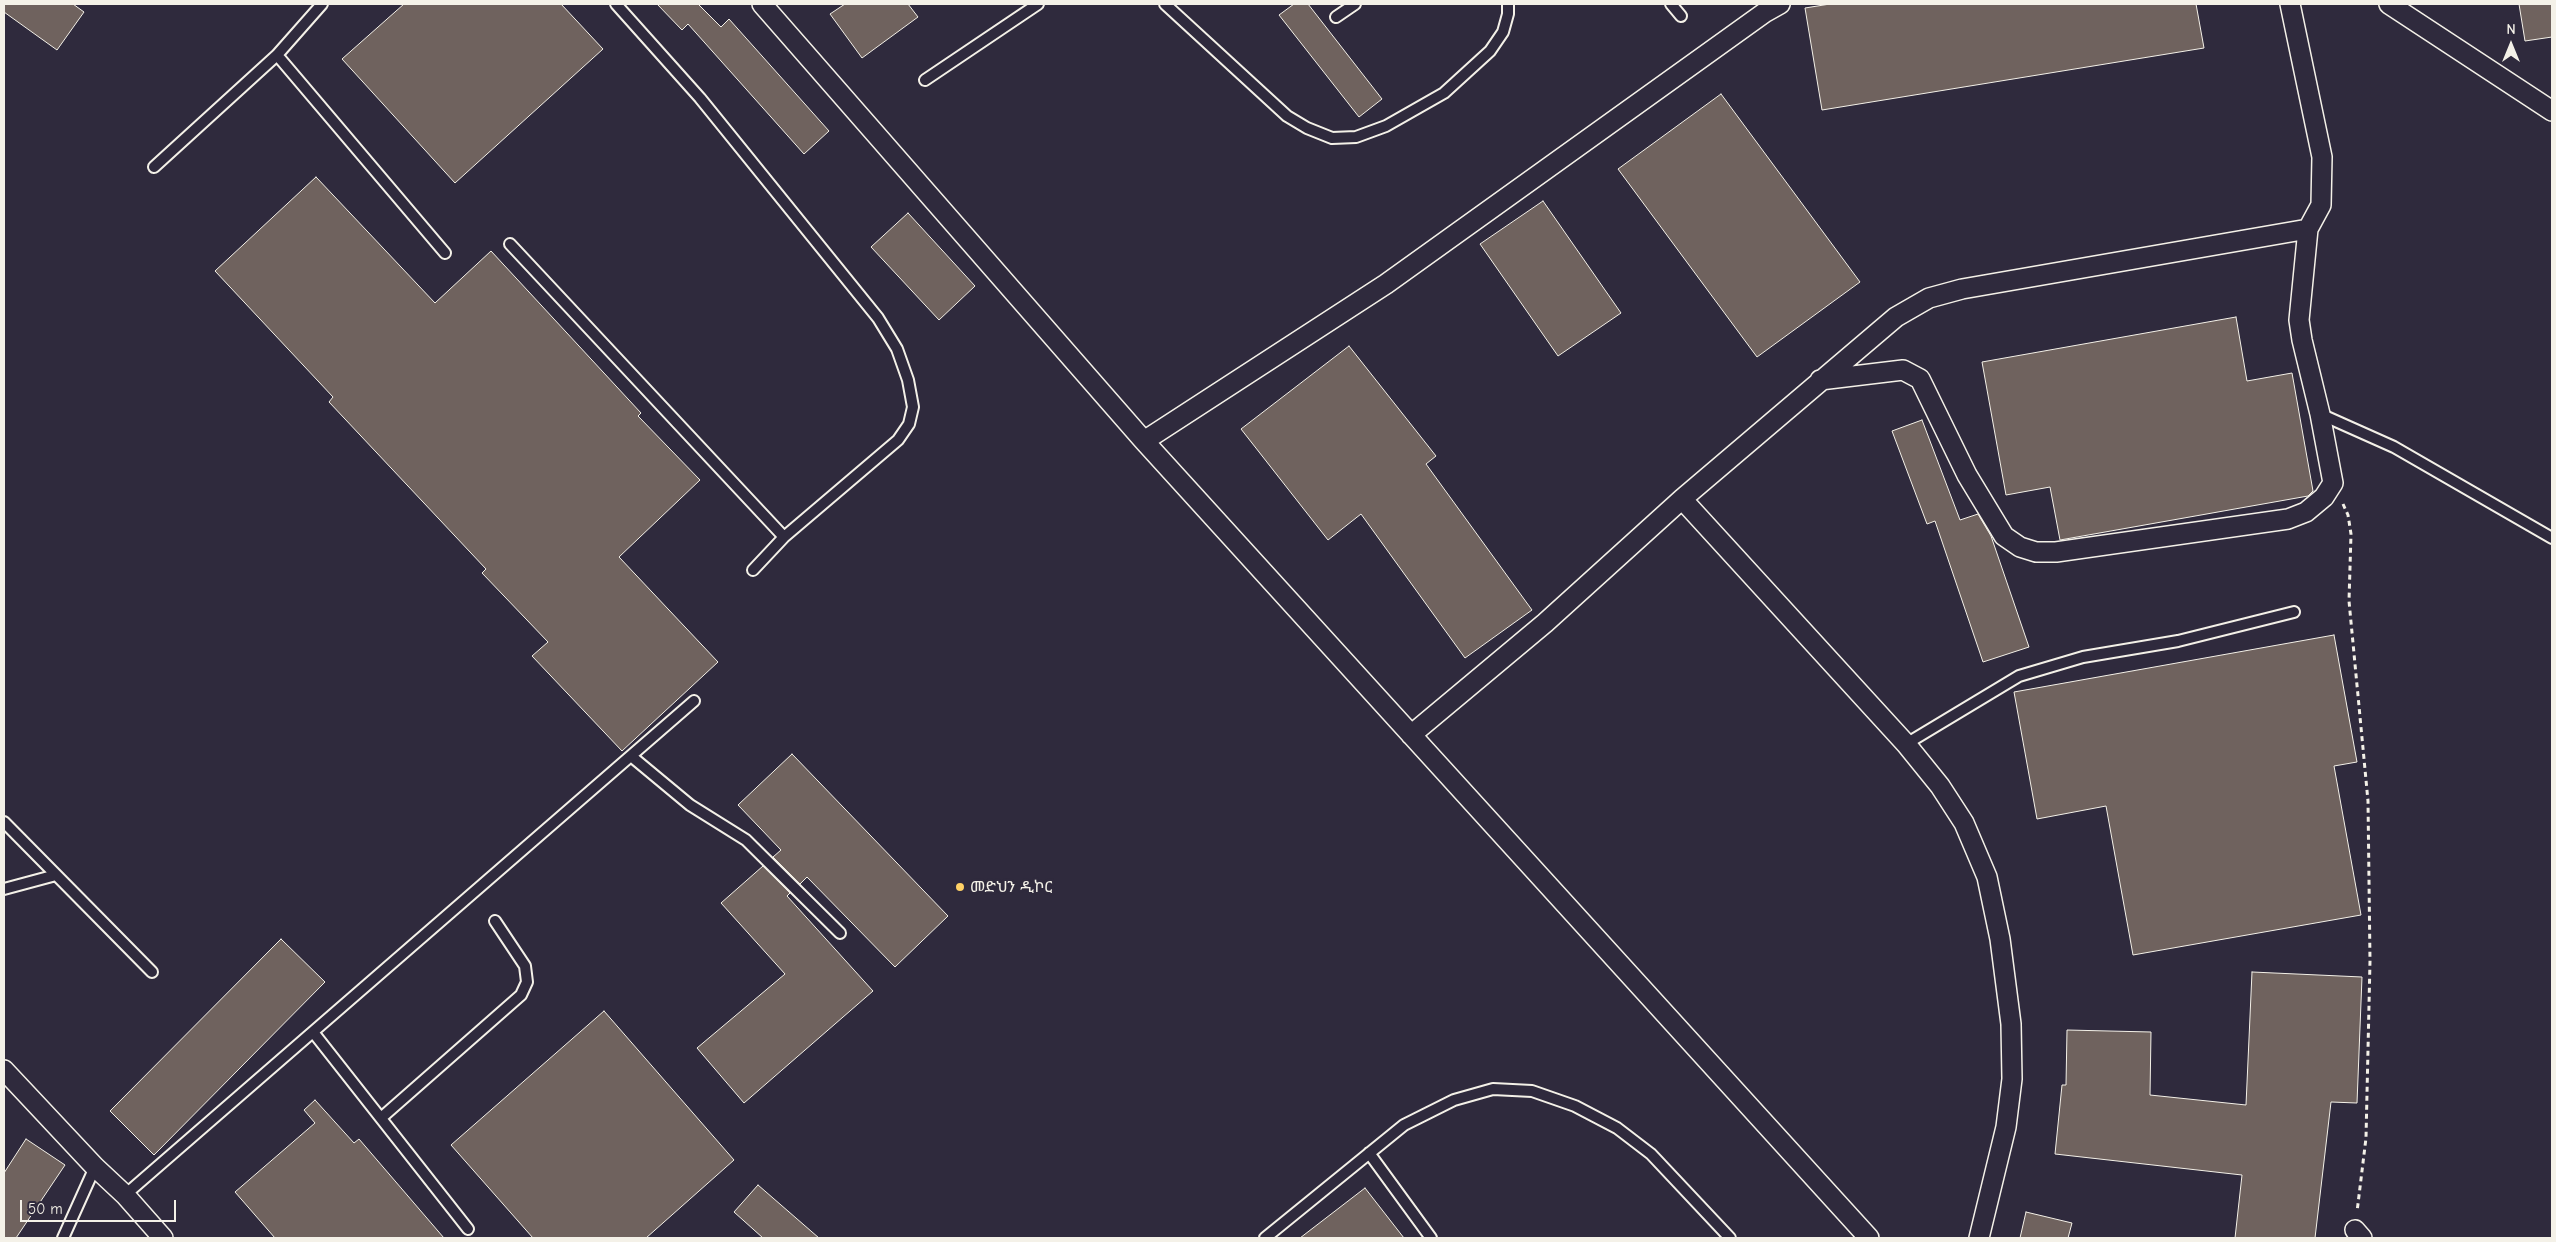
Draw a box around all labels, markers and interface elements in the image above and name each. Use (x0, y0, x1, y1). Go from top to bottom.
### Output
north arrow (2486, 20, 2536, 70)
text: N (2506, 21, 2516, 38)
place label: መድህን ዲኮር (970, 877, 1052, 897)
marker: መድህን ዲኮር (954, 881, 966, 893)
scale bar (22, 1190, 179, 1222)
text: 50 m (28, 1200, 63, 1218)

